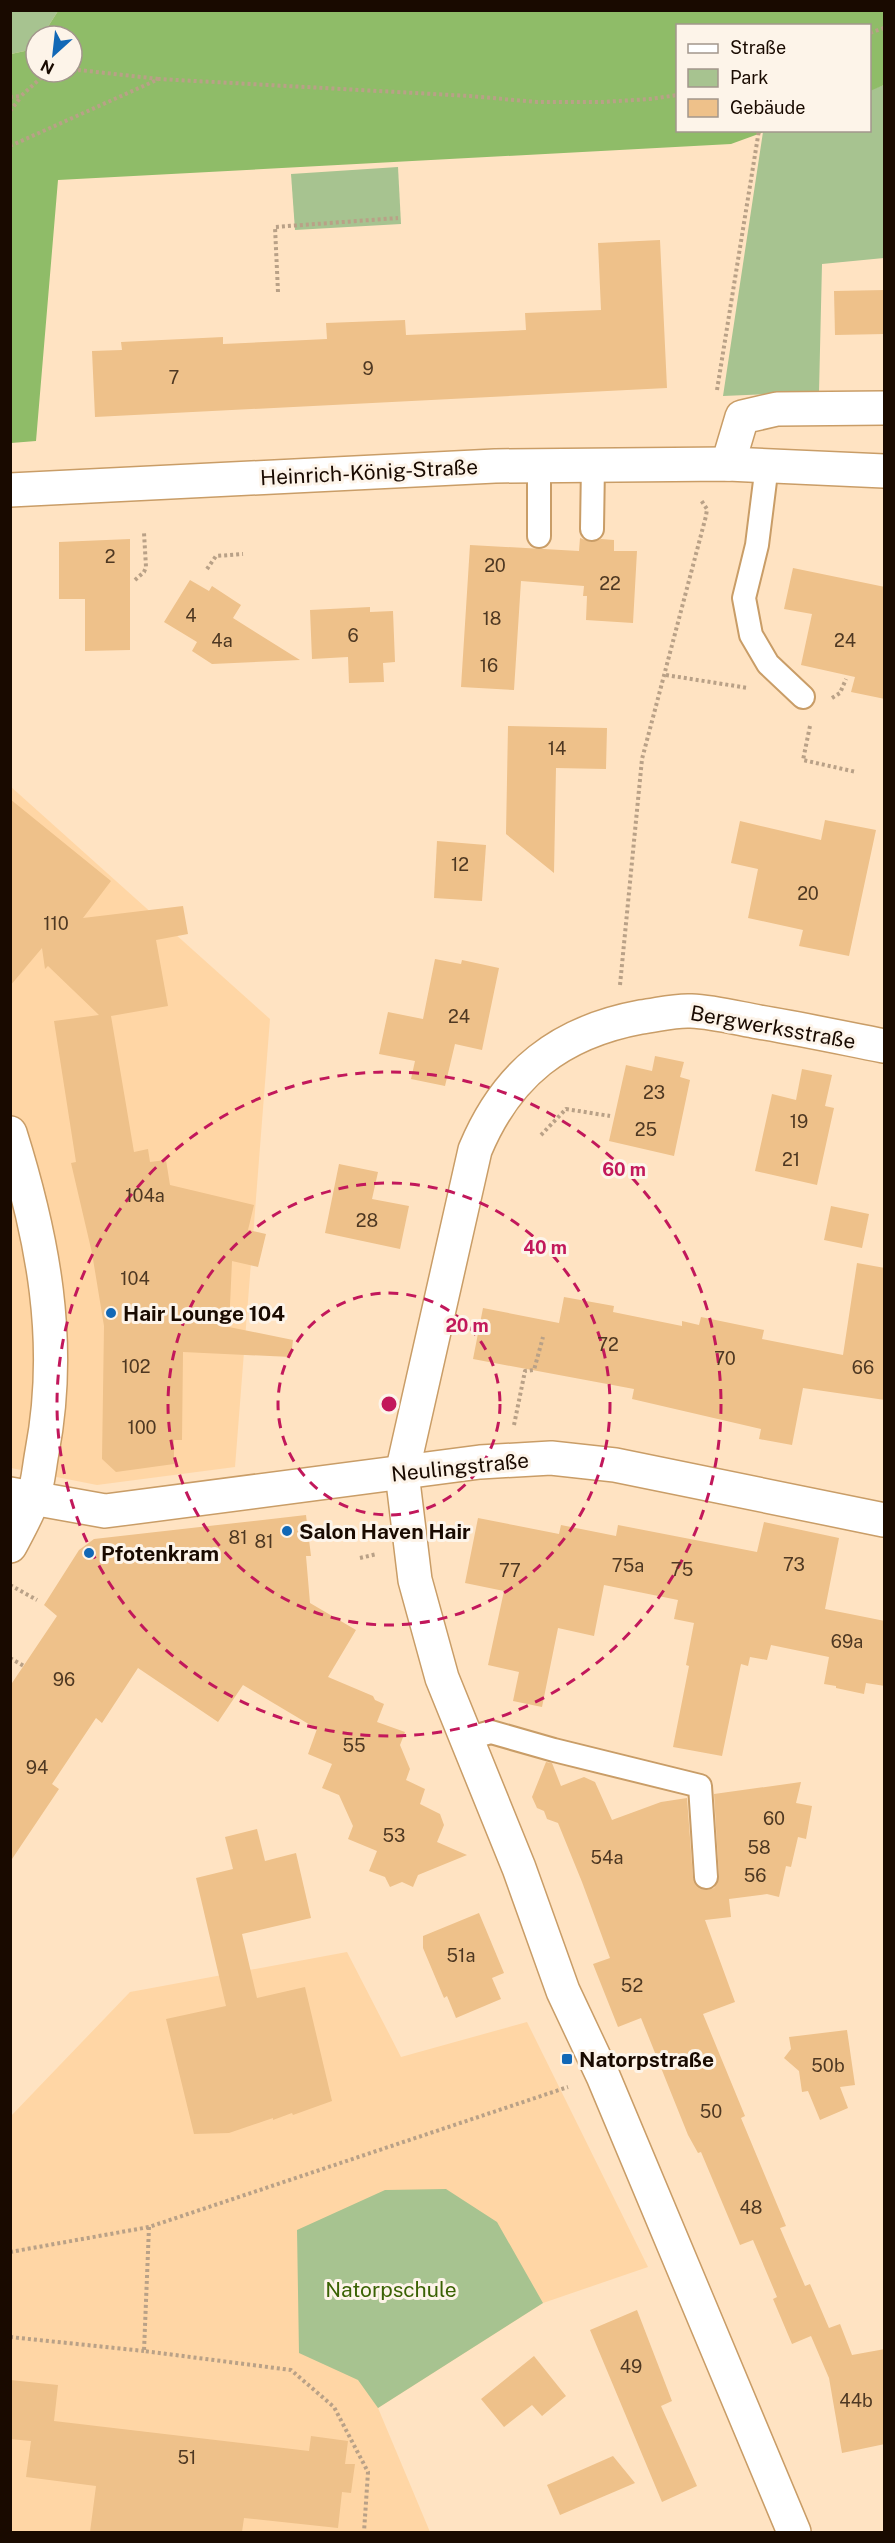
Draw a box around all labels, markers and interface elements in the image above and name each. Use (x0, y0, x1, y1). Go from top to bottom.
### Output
north arrow (24, 24, 84, 84)
legend (676, 24, 871, 132)
text: Straße (730, 37, 786, 58)
text: N (38, 56, 57, 78)
text: Park (730, 67, 768, 88)
text: Gebäude (730, 97, 805, 118)
house number: 9 (362, 358, 374, 379)
house number: 7 (169, 367, 179, 388)
street label: Heinrich-König-Straße (259, 454, 479, 490)
house number: 2 (105, 546, 115, 567)
house number: 20 (484, 555, 506, 576)
house number: 22 (599, 573, 621, 594)
house number: 4 (185, 605, 197, 626)
house number: 18 (483, 608, 501, 629)
house number: 6 (347, 625, 359, 646)
house number: 4a (211, 630, 233, 651)
house number: 24 (834, 630, 856, 651)
house number: 16 (480, 655, 498, 676)
house number: 14 (548, 738, 566, 759)
house number: 12 (451, 854, 469, 875)
house number: 20 (797, 883, 819, 904)
house number: 110 (43, 913, 69, 934)
street label: Bergwerksstraße (688, 1000, 858, 1054)
house number: 24 (448, 1006, 470, 1027)
house number: 23 (643, 1082, 665, 1103)
house number: 19 (790, 1111, 808, 1132)
house number: 25 (635, 1119, 657, 1140)
house number: 21 (782, 1149, 800, 1170)
text: 60 m (602, 1159, 646, 1180)
house number: 104a (125, 1185, 165, 1206)
house number: 28 (356, 1210, 378, 1231)
text: 40 m (523, 1237, 567, 1258)
house number: 104 (120, 1268, 150, 1289)
place label: Hair Lounge 104 (123, 1301, 285, 1326)
marker: Hair Lounge 104 (104, 1306, 118, 1320)
text: 20 m (445, 1315, 489, 1336)
house number: 72 (597, 1334, 619, 1355)
house number: 70 (714, 1348, 736, 1369)
house number: 102 (121, 1356, 151, 1377)
house number: 66 (852, 1357, 874, 1378)
centre of rings (379, 1394, 399, 1414)
house number: 100 (127, 1417, 157, 1438)
street label: Neulingstraße (390, 1447, 530, 1487)
place label: Salon Haven Hair (299, 1519, 471, 1544)
marker: Salon Haven Hair (280, 1524, 294, 1538)
house number: 81 (229, 1527, 247, 1548)
house number: 81 (255, 1531, 273, 1552)
place label: Pfotenkram (101, 1541, 219, 1566)
marker: Pfotenkram (82, 1546, 96, 1560)
house number: 73 (783, 1554, 805, 1575)
house number: 75a (612, 1555, 644, 1576)
house number: 75 (671, 1559, 693, 1580)
house number: 77 (499, 1560, 521, 1581)
house number: 69a (831, 1631, 863, 1652)
house number: 96 (53, 1669, 75, 1690)
house number: 55 (342, 1735, 366, 1756)
house number: 94 (26, 1757, 48, 1778)
house number: 60 (763, 1808, 785, 1829)
house number: 53 (383, 1825, 405, 1846)
house number: 58 (747, 1837, 771, 1858)
house number: 54a (591, 1847, 623, 1868)
house number: 56 (744, 1865, 766, 1886)
house number: 51a (447, 1945, 475, 1966)
house number: 52 (621, 1975, 643, 1996)
place label: Natorpstraße (579, 2047, 714, 2072)
marker: Natorpstraße (560, 2052, 574, 2066)
house number: 50b (811, 2055, 845, 2076)
house number: 50 (700, 2101, 722, 2122)
house number: 48 (740, 2197, 762, 2218)
park label: Natorpschule (325, 2277, 457, 2302)
house number: 49 (620, 2356, 642, 2377)
house number: 44b (839, 2390, 873, 2411)
house number: 51 (178, 2447, 196, 2468)

